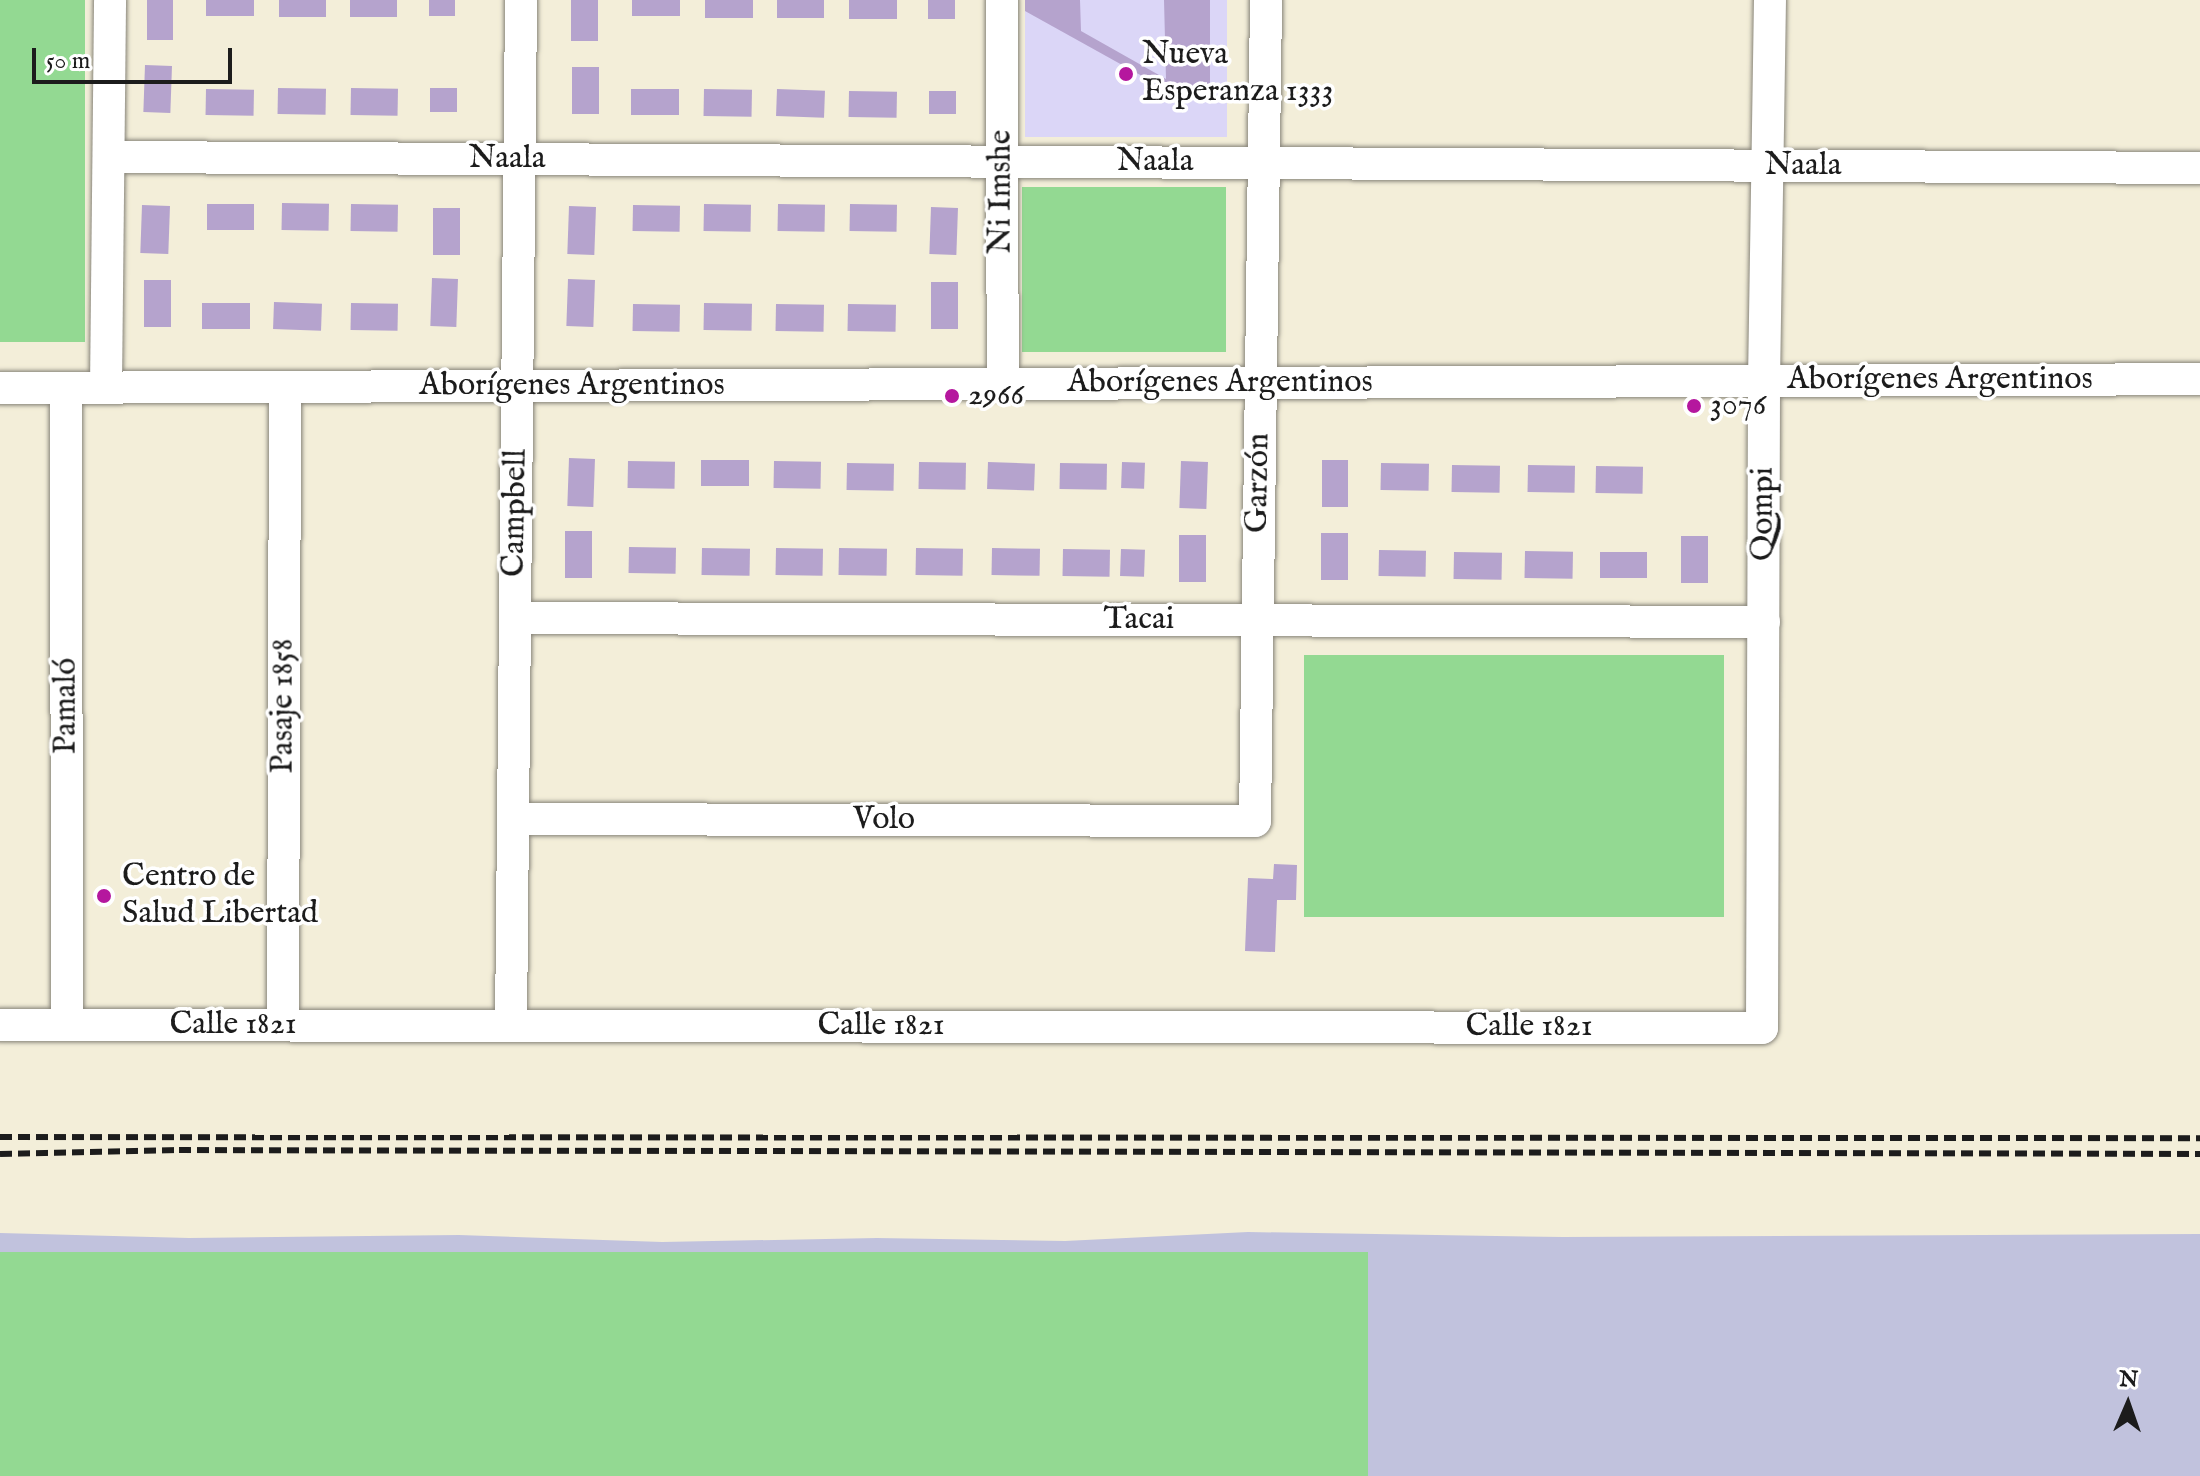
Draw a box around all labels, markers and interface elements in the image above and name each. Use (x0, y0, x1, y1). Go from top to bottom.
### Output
scale bar (36, 32, 236, 82)
place label: Nueva Esperanza 1333 (1142, 37, 1333, 112)
text: 50 m (46, 46, 90, 77)
marker: Nueva Esperanza 1333 (1117, 65, 1135, 83)
street label: Ni Imshe (983, 130, 1021, 254)
street label: Naala (468, 140, 546, 178)
street label: Naala (1116, 143, 1194, 181)
street label: Naala (1764, 147, 1842, 185)
street label: Aborígenes Argentinos (1787, 361, 2093, 399)
street label: Aborígenes Argentinos (1067, 364, 1373, 402)
street label: Aborígenes Argentinos (419, 367, 725, 405)
place label: 2966 (968, 377, 1024, 415)
marker: 2966 (943, 387, 961, 405)
place label: 3076 (1710, 387, 1766, 425)
marker: 3076 (1685, 397, 1703, 415)
street label: Garzón (1239, 433, 1279, 533)
street label: Campbell (496, 449, 536, 577)
street label: Qompi (1745, 467, 1783, 561)
street label: Tacai (1104, 601, 1174, 639)
street label: Pasaje 1858 (265, 638, 303, 774)
street label: Pamaló (48, 658, 86, 754)
street label: Volo (853, 801, 915, 839)
place label: Centro de Salud Libertad (122, 859, 318, 934)
marker: Centro de Salud Libertad (93, 885, 115, 907)
street label: Calle 1821 (169, 1006, 297, 1044)
street label: Calle 1821 (817, 1007, 945, 1045)
street label: Calle 1821 (1465, 1008, 1593, 1046)
north arrow (2088, 1364, 2168, 1444)
text: N (2119, 1366, 2139, 1394)

